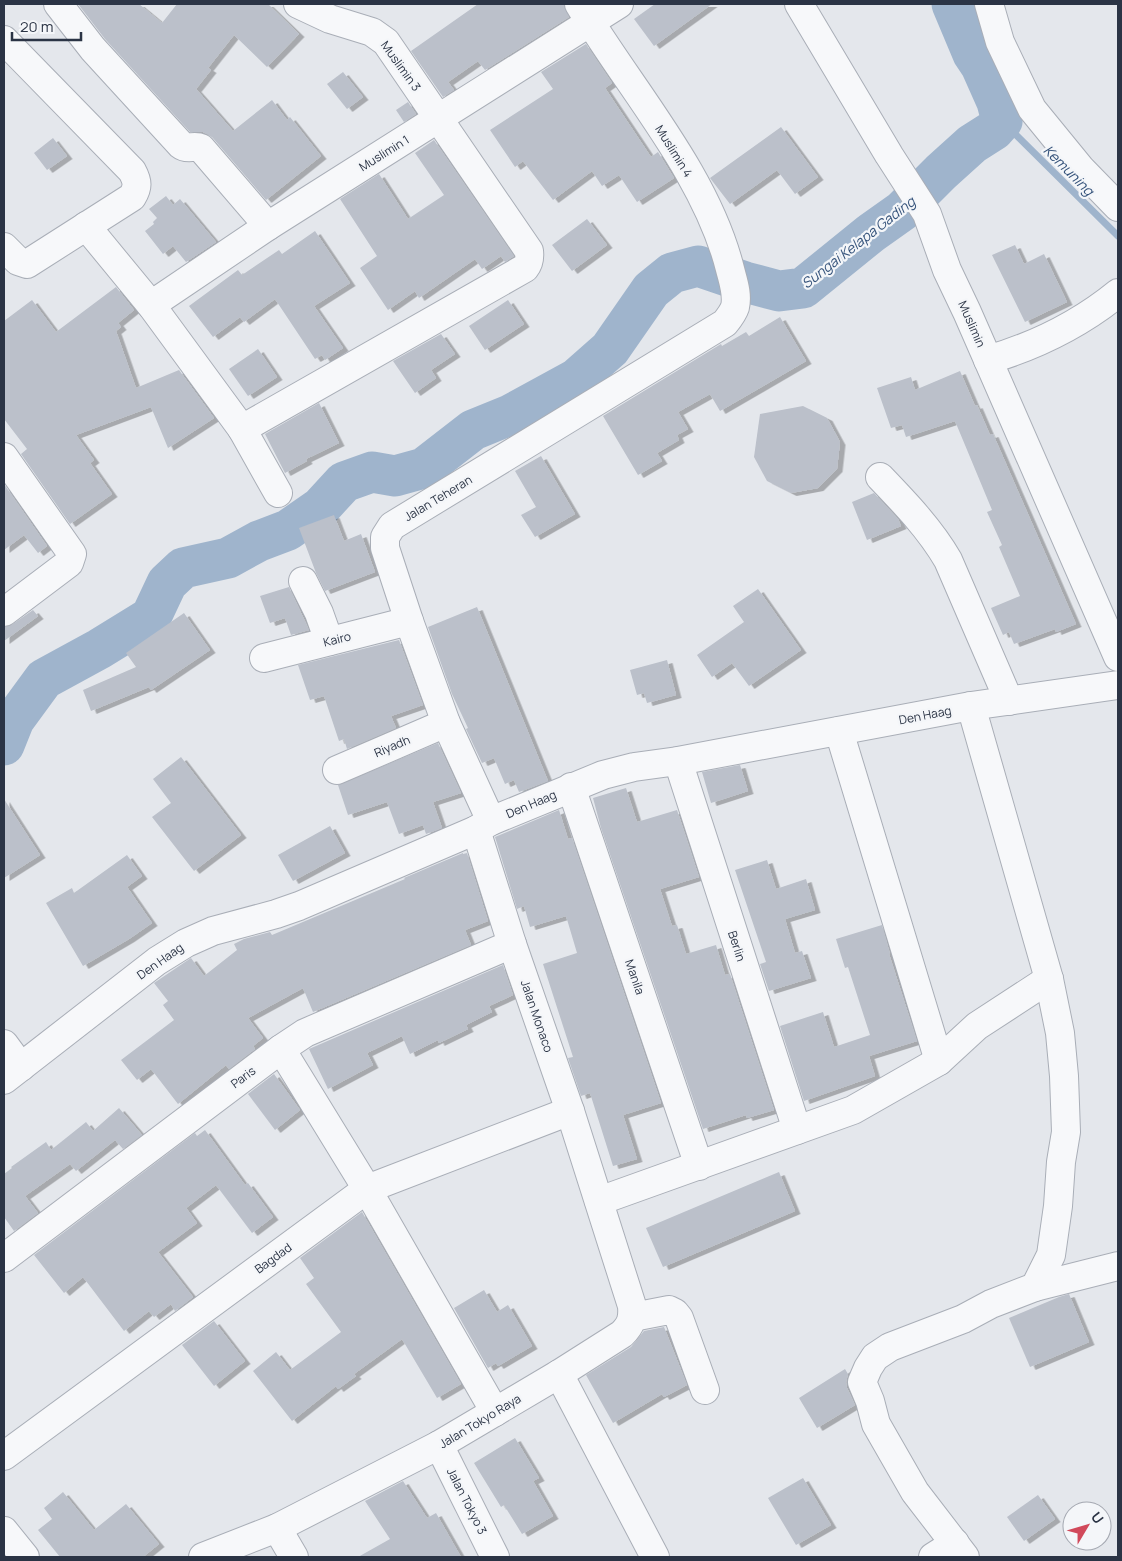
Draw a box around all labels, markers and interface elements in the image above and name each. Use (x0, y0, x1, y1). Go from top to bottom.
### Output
scale bar (12, 10, 81, 42)
text: 20 m (20, 16, 53, 37)
street label: Muslimin 3 (377, 37, 425, 95)
street label: Muslimin 4 (651, 122, 697, 180)
street label: Muslimin 1 (356, 131, 412, 175)
water label: Kemuning (1040, 141, 1100, 201)
water label: Sungai Kelapa Gading (797, 191, 920, 292)
street label: Muslimin (954, 298, 990, 350)
street label: Jalan Teheran (401, 471, 475, 525)
street label: Kairo (321, 627, 353, 651)
street label: Den Haag (897, 702, 953, 728)
street label: Riyadh (371, 731, 413, 761)
street label: Den Haag (503, 786, 559, 822)
street label: Berlin (724, 928, 750, 964)
street label: Den Haag (133, 939, 187, 983)
street label: Manila (621, 957, 649, 997)
street label: Jalan Monaco (517, 977, 557, 1055)
street label: Paris (227, 1062, 259, 1092)
street label: Bagdad (251, 1239, 295, 1277)
street label: Jalan Tokyo Raya (436, 1390, 524, 1452)
street label: Jalan Tokyo 3 (443, 1465, 491, 1537)
north arrow (1062, 1501, 1112, 1551)
text: U (1087, 1508, 1108, 1528)

